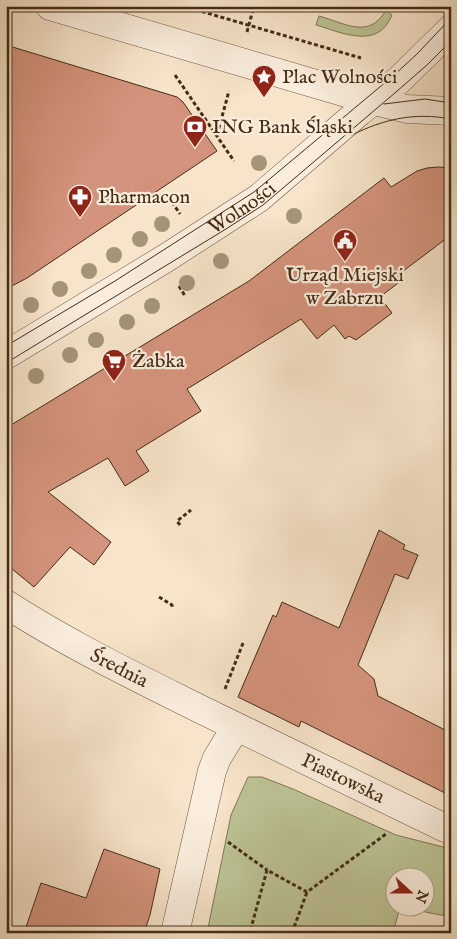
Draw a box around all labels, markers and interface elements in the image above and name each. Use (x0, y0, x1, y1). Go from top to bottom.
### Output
place icon: Plac Wolności (251, 64, 277, 98)
place label: Plac Wolności (282, 65, 397, 90)
bank icon: ING Bank Śląski (182, 114, 208, 148)
place label: ING Bank Śląski (212, 115, 353, 140)
street label: Wolności (203, 176, 281, 240)
pharmacy icon: Pharmacon (67, 184, 93, 218)
place label: Pharmacon (98, 185, 191, 210)
public building icon: Urząd Miejski w Zabrzu (332, 228, 358, 262)
place label: Urząd Miejski w Zabrzu (286, 263, 404, 311)
supermarket icon: Żabka (101, 348, 127, 382)
place label: Żabka (132, 349, 185, 374)
street label: Średnia (86, 643, 153, 694)
street label: Piastowska (297, 748, 389, 810)
north arrow (384, 866, 434, 916)
text: N (411, 886, 432, 905)

